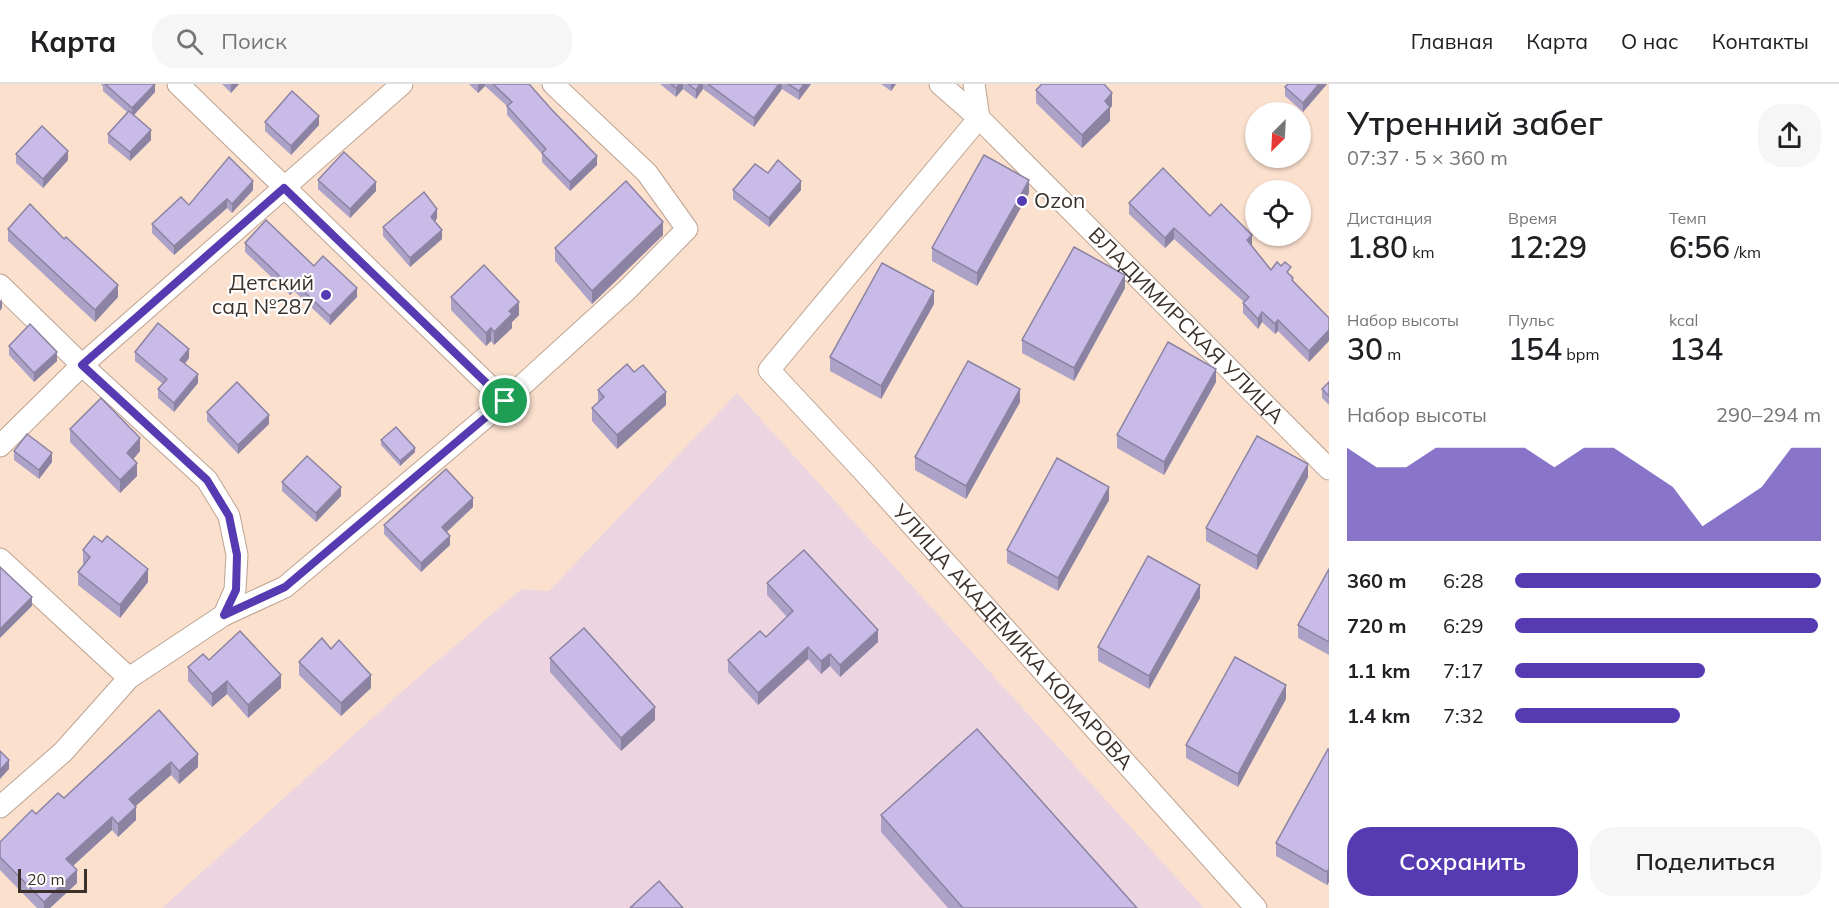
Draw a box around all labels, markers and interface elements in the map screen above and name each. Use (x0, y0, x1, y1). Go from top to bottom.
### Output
search box (152, 14, 572, 68)
text: Карта (30, 24, 116, 59)
icon: search (173, 25, 206, 58)
text: Поиск (221, 27, 287, 55)
text: Главная (1411, 28, 1493, 54)
text: Карта (1526, 28, 1588, 54)
text: О нас (1621, 28, 1679, 54)
text: Контакты (1712, 28, 1809, 54)
north arrow (1245, 102, 1311, 168)
map controls (1245, 102, 1311, 246)
text: Утренний забег (1347, 102, 1603, 143)
button: share (1758, 104, 1821, 167)
text: 07:37 · 5 × 360 m (1347, 145, 1508, 170)
button: locate (1245, 180, 1311, 246)
place label: Ozon (1034, 187, 1085, 213)
marker: Ozon (1015, 194, 1029, 208)
text: Дистанция (1347, 208, 1432, 228)
text: Время (1508, 208, 1557, 228)
text: Темп (1669, 208, 1707, 228)
street label: ВЛАДИМИРСКАЯ УЛИЦА (1084, 221, 1290, 429)
text: 1.80 (1347, 228, 1408, 266)
text: 12:29 (1508, 228, 1587, 266)
text: 6:56 (1669, 228, 1730, 266)
text: km (1408, 242, 1435, 262)
text: /km (1730, 242, 1761, 262)
place label: Детский сад №287 (212, 269, 314, 319)
marker: Детский сад №287 (319, 288, 333, 302)
text: Набор высоты (1347, 310, 1459, 330)
text: Пульс (1508, 310, 1555, 330)
text: kcal (1669, 310, 1698, 330)
text: 30 (1347, 330, 1383, 368)
text: 154 (1508, 330, 1562, 368)
text: 134 (1669, 330, 1723, 368)
text: m (1383, 344, 1401, 364)
text: bpm (1562, 344, 1599, 364)
pin (479, 375, 530, 426)
icon: arrive (488, 384, 521, 417)
text: Набор высоты (1347, 402, 1487, 427)
text: 290–294 m (1716, 402, 1821, 427)
street label: УЛИЦА АКАДЕМИКА КОМАРОВА (887, 498, 1140, 775)
text: 360 m (1347, 568, 1406, 593)
text: 6:28 (1443, 568, 1484, 593)
text: 720 m (1347, 613, 1406, 638)
text: 6:29 (1443, 613, 1484, 638)
text: 1.1 km (1347, 658, 1410, 683)
text: 7:17 (1443, 658, 1484, 683)
text: 1.4 km (1347, 703, 1410, 728)
text: 7:32 (1443, 703, 1484, 728)
button: Сохранить (1347, 827, 1578, 896)
button: Поделиться (1590, 827, 1821, 896)
scale bar (18, 866, 87, 894)
text: 20 m (27, 869, 64, 889)

